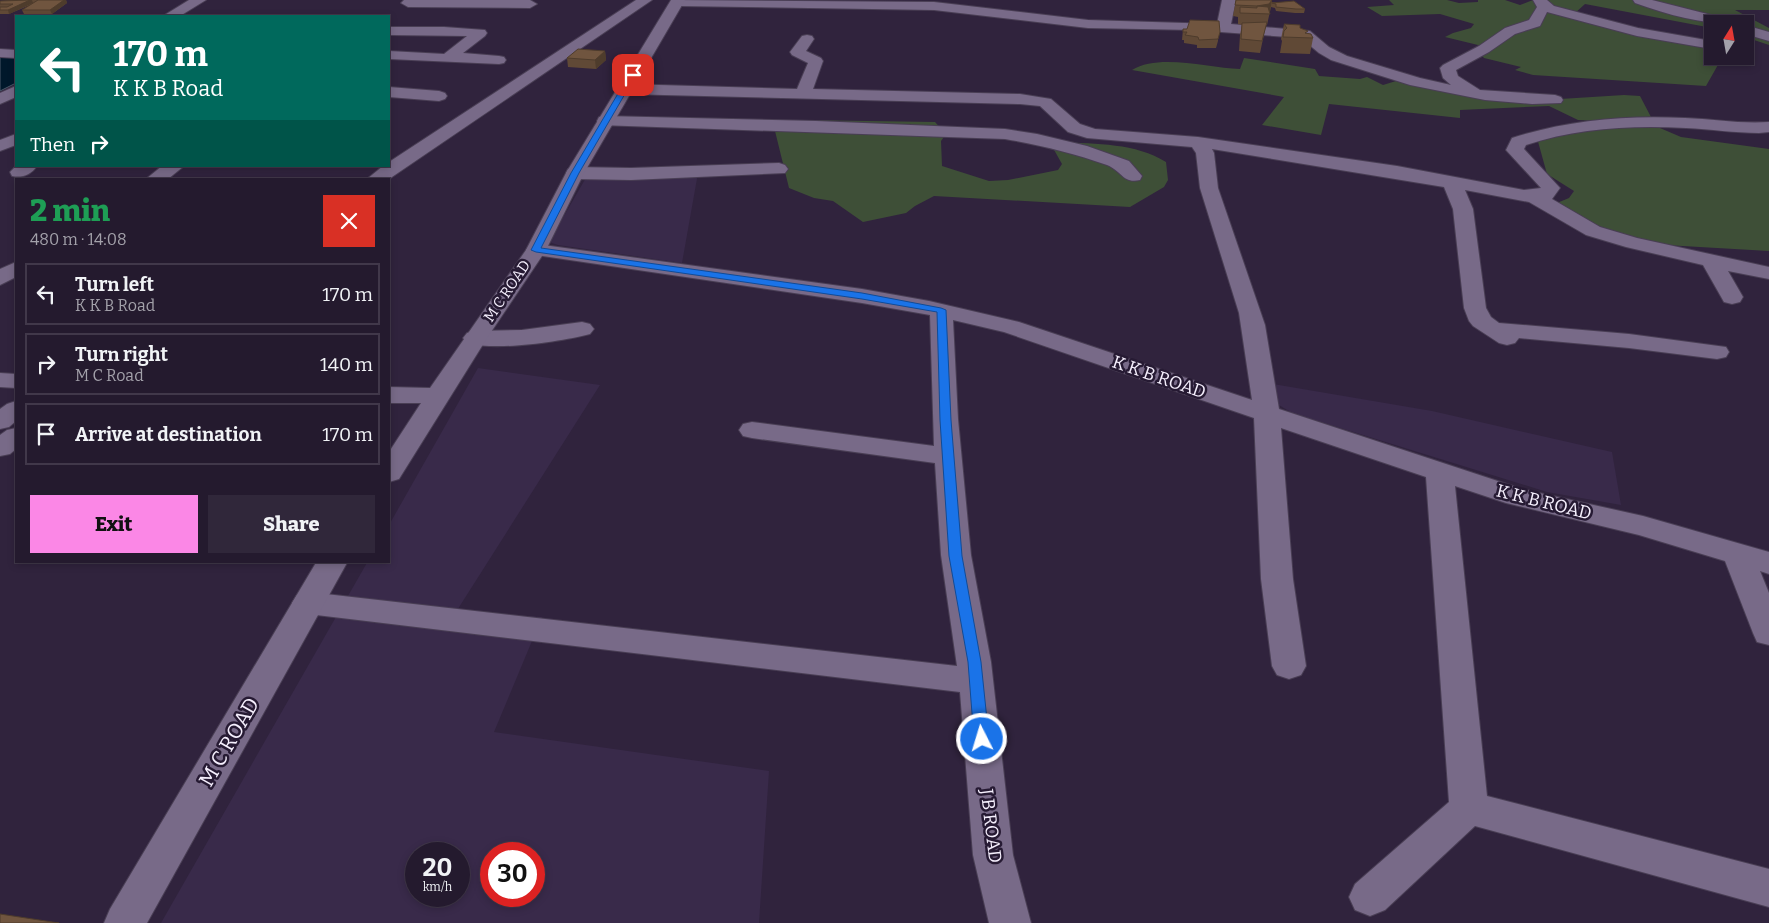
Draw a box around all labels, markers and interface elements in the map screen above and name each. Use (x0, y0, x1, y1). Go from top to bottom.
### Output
north arrow (1704, 15, 1754, 65)
map controls (1704, 15, 1754, 65)
text: 170 m (113, 33, 208, 75)
icon: left (30, 35, 95, 100)
pin (612, 54, 654, 96)
icon: arrive (619, 61, 647, 89)
text: K K B Road (113, 75, 223, 102)
icon: right (85, 130, 113, 158)
text: Then (30, 133, 75, 156)
text: 2 min (30, 193, 110, 229)
button: close (323, 195, 375, 247)
text: 480 m · 14:08 (30, 230, 127, 249)
street label: M C ROAD (480, 257, 534, 325)
text: Turn left (75, 273, 154, 296)
icon: left (32, 280, 60, 308)
text: 170 m (322, 283, 373, 306)
text: K K B Road (75, 296, 155, 315)
text: Turn right (75, 343, 168, 366)
icon: right (32, 350, 60, 378)
street label: K K B ROAD (1109, 351, 1209, 403)
text: 140 m (320, 353, 373, 376)
text: M C Road (75, 366, 144, 385)
icon: arrive (32, 420, 60, 448)
text: Arrive at destination (75, 423, 262, 446)
text: 170 m (322, 423, 373, 446)
street label: K K B ROAD (1494, 480, 1594, 524)
button: Exit (30, 495, 198, 553)
button: Share (208, 495, 375, 553)
street label: M C ROAD (193, 693, 265, 791)
position arrow (955, 712, 1007, 764)
street label: J B ROAD (975, 787, 1006, 864)
speed limit sign: 30 (480, 842, 545, 907)
text: 20 (423, 853, 452, 883)
text: km/h (423, 880, 452, 894)

